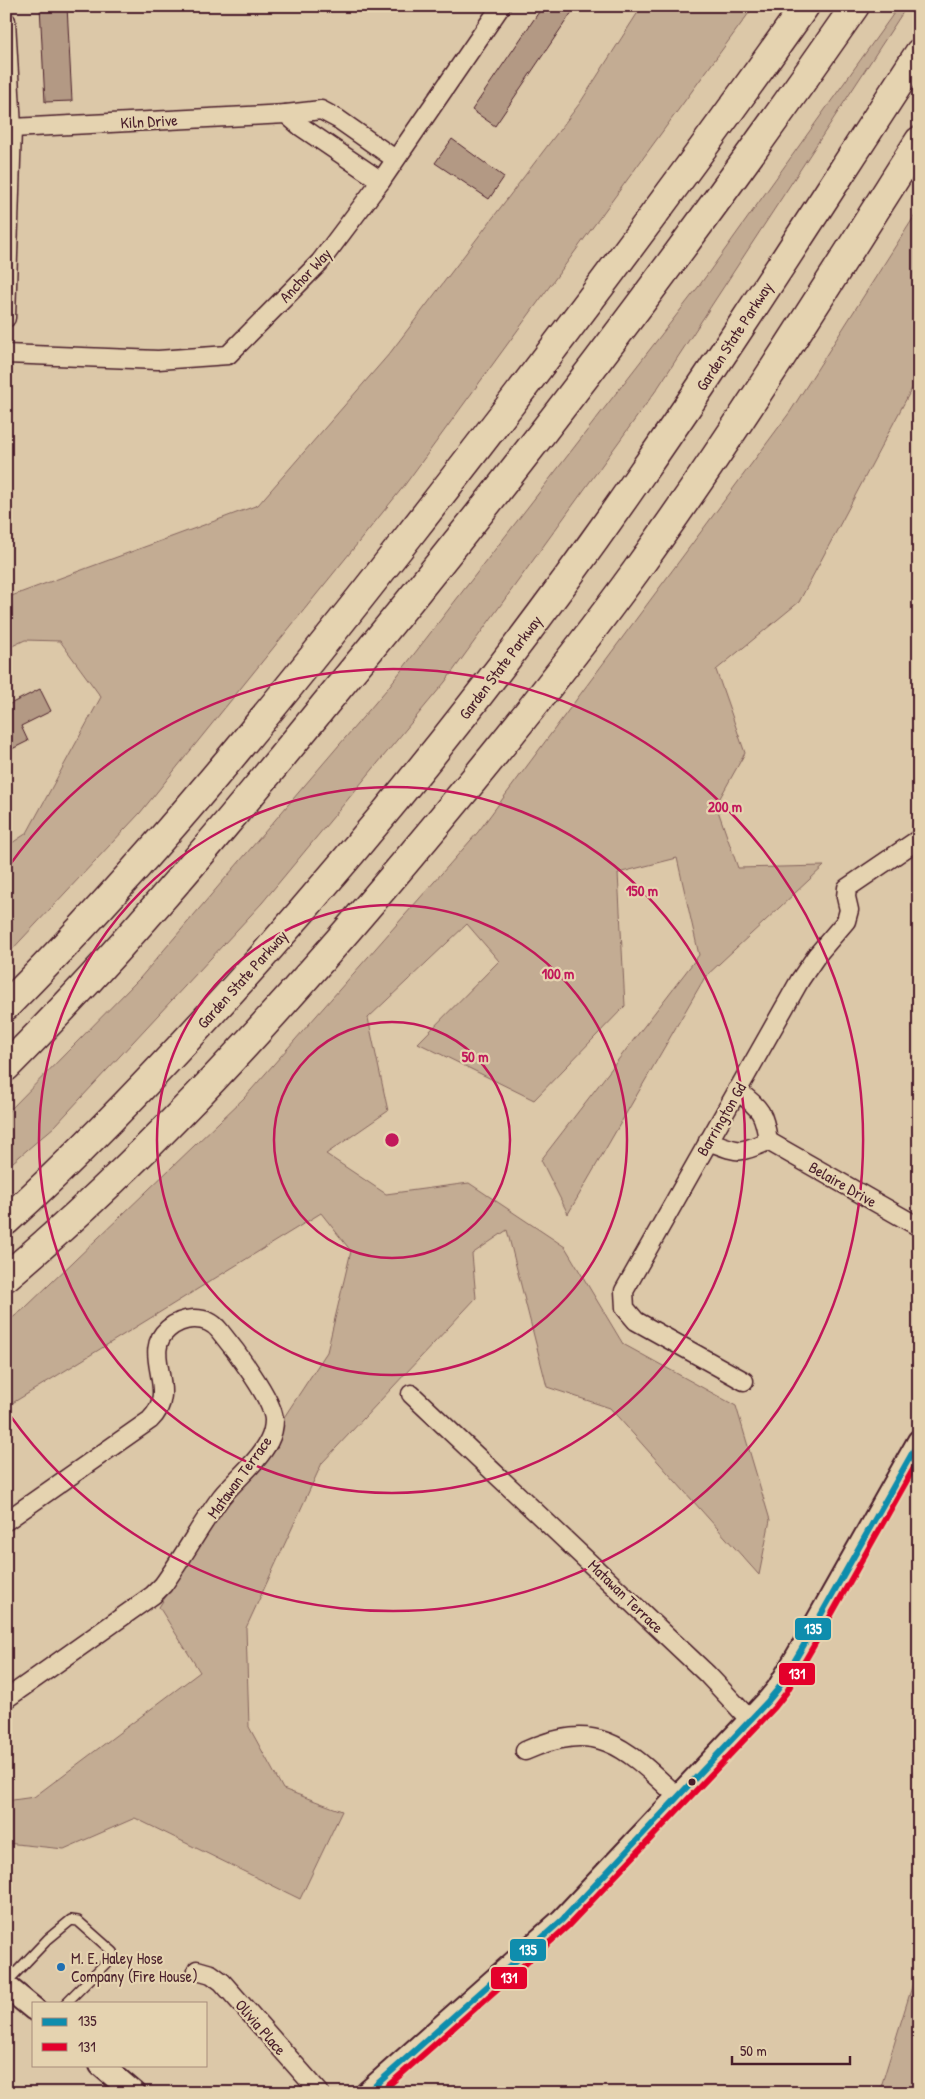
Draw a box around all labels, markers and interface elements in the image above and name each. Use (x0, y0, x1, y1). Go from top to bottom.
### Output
street label: Kiln Drive (120, 108, 179, 133)
street label: Anchor Way (274, 243, 336, 307)
street label: Garden State Parkway (691, 277, 778, 395)
street label: Garden State Parkway (453, 610, 547, 724)
text: 200 m (708, 796, 742, 817)
text: 150 m (626, 880, 658, 901)
street label: Garden State Parkway (192, 925, 292, 1033)
text: 100 m (542, 963, 574, 984)
text: 50 m (462, 1046, 488, 1067)
street label: Barrington Gd (691, 1078, 751, 1160)
centre of rings (383, 1131, 401, 1149)
street label: Belaire Drive (805, 1156, 881, 1213)
street label: Matawan Terrace (202, 1431, 277, 1523)
street label: Matawan Terrace (583, 1554, 669, 1638)
line badge: 135 (794, 1617, 832, 1641)
text: 135 (804, 1619, 822, 1638)
line badge: 131 (778, 1662, 816, 1686)
text: 131 (789, 1664, 805, 1683)
unlabelled marker (687, 1777, 697, 1787)
line badge: 135 (509, 1938, 547, 1962)
text: 135 (519, 1940, 537, 1959)
place label: M. E. Haley Hose Company (Fire House) (71, 1947, 198, 1987)
marker: M. E. Haley Hose Company (Fire House) (55, 1961, 67, 1973)
line badge: 131 (490, 1966, 528, 1990)
text: 131 (501, 1968, 517, 1987)
street label: Olivia Place (231, 1994, 292, 2060)
legend (32, 2002, 208, 2066)
text: 135 (78, 2010, 97, 2031)
scale bar (732, 2034, 850, 2066)
text: 131 (78, 2036, 96, 2057)
text: 50 m (740, 2040, 767, 2061)

